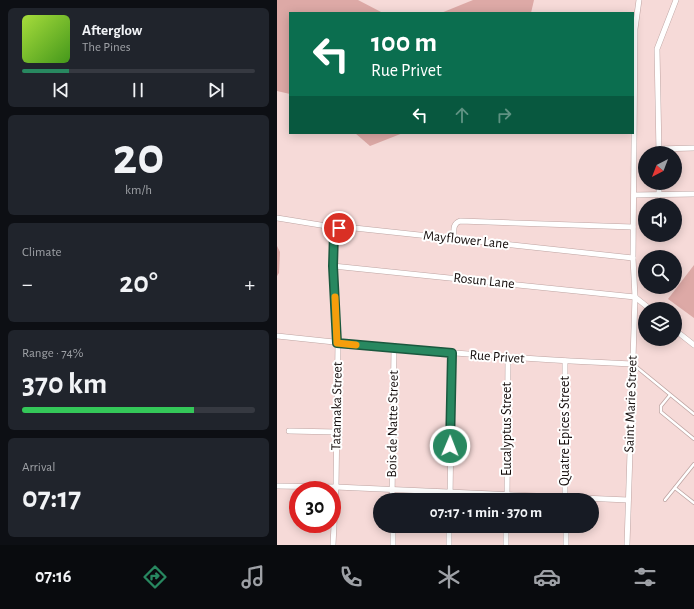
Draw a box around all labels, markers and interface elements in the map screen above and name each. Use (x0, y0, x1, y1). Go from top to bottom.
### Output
text: Afterglow (82, 23, 142, 38)
icon: left (305, 28, 357, 80)
text: 100 m (371, 29, 437, 57)
text: The Pines (82, 41, 131, 54)
text: Rue Privet (371, 62, 442, 80)
icon: previous (50, 79, 72, 101)
icon: pause (127, 79, 149, 101)
icon: next (205, 79, 227, 101)
icon: left (409, 104, 431, 126)
icon: ahead (451, 104, 473, 126)
icon: right (493, 104, 515, 126)
text: 20 (113, 131, 164, 183)
north arrow (638, 146, 682, 190)
map controls (638, 146, 682, 346)
text: km/h (125, 184, 152, 197)
button: sound (638, 198, 682, 242)
pin (322, 211, 356, 245)
icon: arrive (328, 217, 350, 239)
street label: Mayflower Lane (422, 229, 510, 251)
text: Climate (22, 246, 61, 259)
button: search (638, 250, 682, 294)
text: 20° (119, 268, 158, 298)
street label: Rosun Lane (453, 271, 515, 291)
text: − (22, 273, 33, 295)
text: + (244, 273, 255, 295)
button: layers (638, 302, 682, 346)
text: Range · 74% (22, 347, 84, 360)
street label: Rue Privet (469, 348, 525, 366)
street label: Saint Marie Street (622, 355, 640, 453)
street label: Tatamaka Street (329, 361, 345, 450)
text: 370 km (22, 369, 107, 399)
street label: Bois de Natte Street (385, 370, 401, 478)
street label: Quatre Epices Street (558, 376, 572, 486)
street label: Eucalyptus Street (500, 382, 514, 476)
position arrow (429, 425, 471, 467)
text: Arrival (22, 461, 55, 474)
speed limit sign: 30 (289, 481, 341, 533)
text: 07:17 (22, 483, 81, 513)
text: 07:17 · 1 min · 370 m (430, 505, 542, 520)
icon: directions (141, 563, 169, 591)
icon: music (239, 563, 267, 591)
icon: phone (337, 563, 365, 591)
icon: climate (435, 563, 463, 591)
icon: car (533, 563, 561, 591)
icon: filters (631, 563, 659, 591)
text: 07:16 (35, 568, 71, 586)

